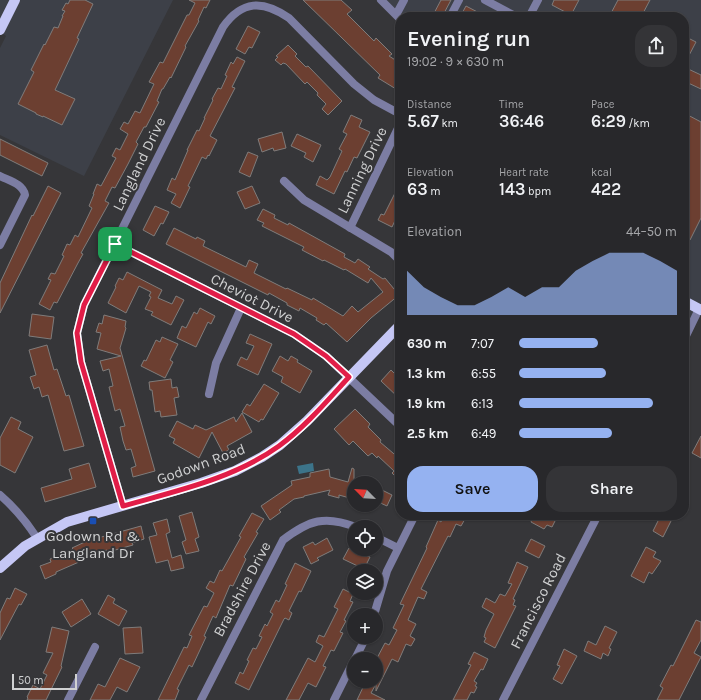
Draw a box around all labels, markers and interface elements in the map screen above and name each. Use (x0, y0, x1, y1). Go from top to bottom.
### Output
button: share (635, 25, 677, 67)
text: Evening run (407, 26, 531, 52)
text: 19:02 · 9 × 630 m (407, 54, 504, 69)
text: Distance (407, 98, 451, 111)
text: Time (499, 98, 524, 111)
text: Pace (591, 98, 614, 111)
text: 5.67 (407, 111, 439, 131)
text: 36:46 (499, 111, 544, 131)
text: 6:29 (591, 111, 626, 131)
street label: Langland Drive (109, 114, 169, 214)
text: km (439, 117, 458, 130)
text: /km (626, 117, 650, 130)
street label: Lanning Drive (333, 124, 391, 216)
text: Elevation (407, 166, 454, 179)
text: Heart rate (499, 166, 549, 179)
text: kcal (591, 166, 612, 179)
text: 63 (407, 179, 428, 199)
text: 143 (499, 179, 525, 199)
text: 422 (591, 179, 621, 199)
text: m (428, 185, 441, 198)
text: bpm (525, 185, 551, 198)
text: Elevation (407, 224, 462, 239)
text: 44–50 m (626, 224, 677, 239)
pin (98, 227, 132, 261)
icon: arrive (104, 233, 126, 255)
street label: Cheviot Drive (208, 269, 296, 327)
text: 630 m (407, 336, 447, 351)
text: 7:07 (471, 336, 494, 351)
text: 1.3 km (407, 366, 446, 381)
text: 6:55 (471, 366, 496, 381)
text: 1.9 km (407, 396, 446, 411)
text: 6:13 (471, 396, 493, 411)
text: 2.5 km (407, 426, 449, 441)
text: 6:49 (471, 426, 496, 441)
street label: Godown Road (154, 440, 248, 488)
button: Save (407, 466, 538, 512)
button: Share (546, 466, 677, 512)
north arrow (347, 476, 383, 512)
map controls (347, 476, 383, 688)
marker: Godown Rd & Langland Dr (88, 516, 98, 526)
button: locate (347, 520, 383, 556)
place label: Godown Rd & Langland Dr (46, 527, 140, 562)
street label: Bradshire Drive (209, 538, 275, 640)
street label: Francisco Road (506, 550, 570, 652)
button: layers (347, 564, 383, 600)
button: + (347, 608, 383, 644)
button: − (347, 652, 383, 688)
scale bar (12, 672, 77, 691)
text: 50 m (18, 674, 44, 687)

